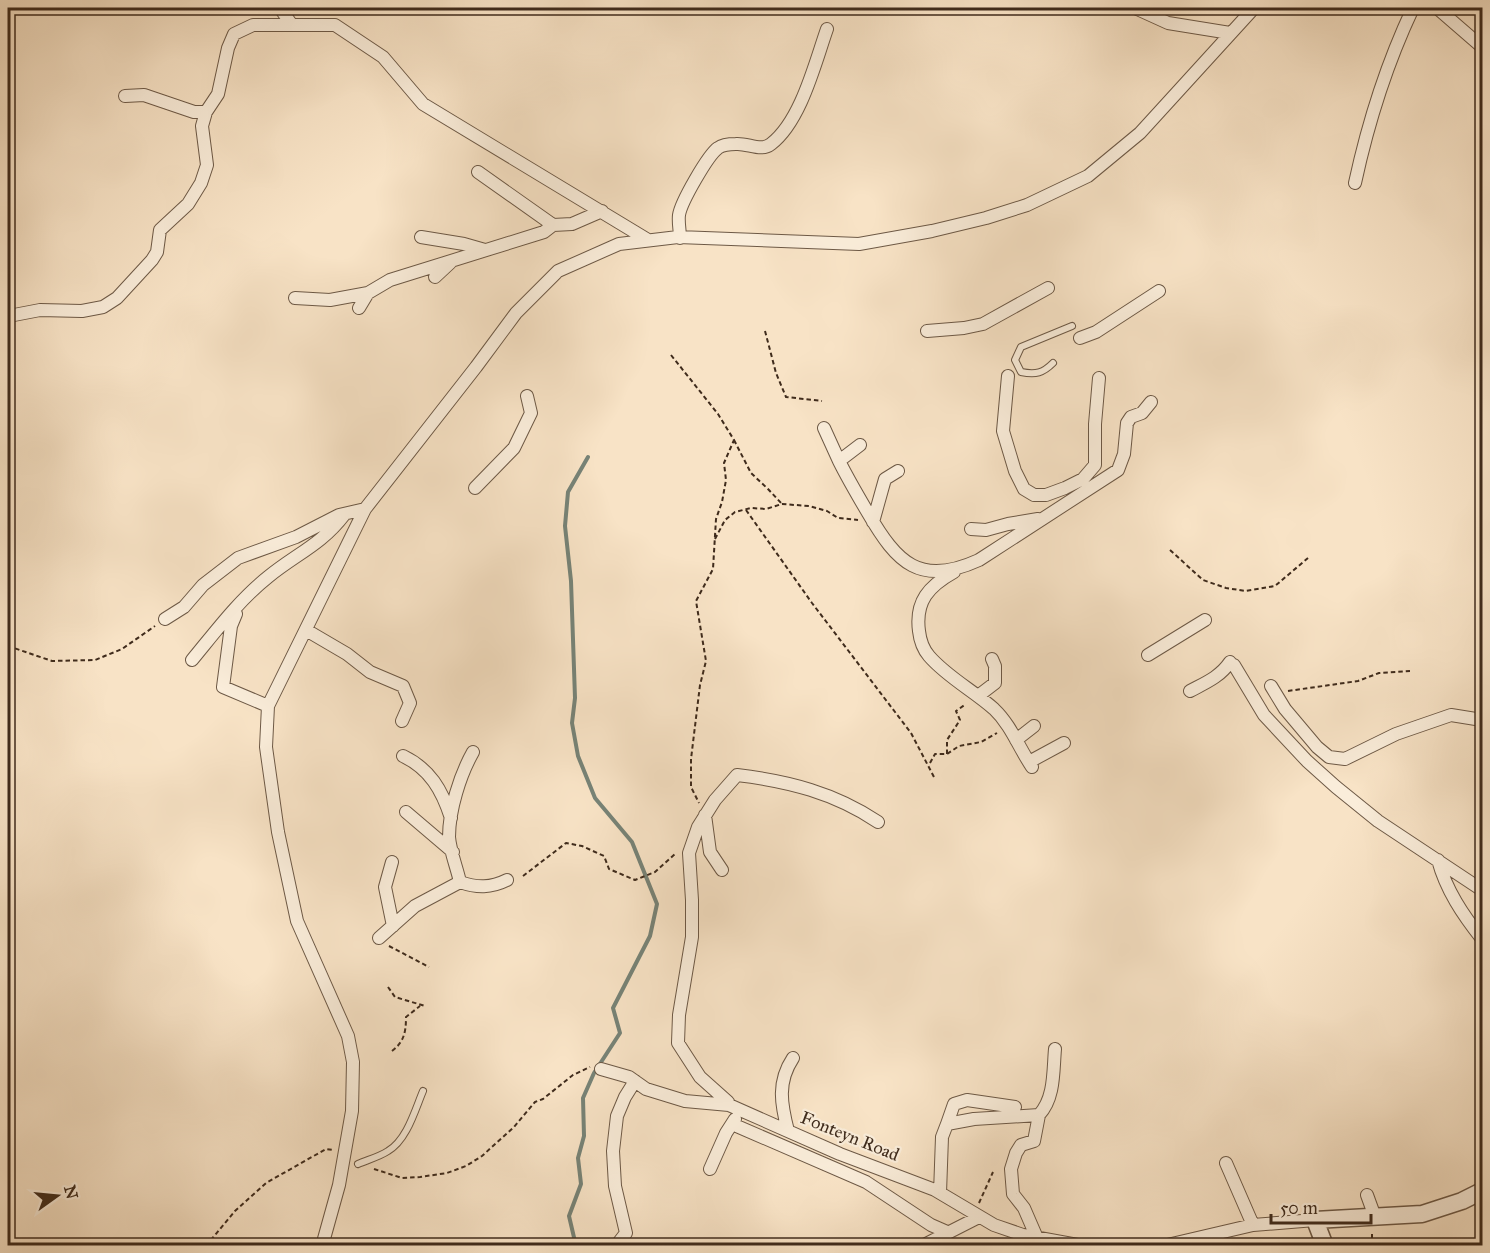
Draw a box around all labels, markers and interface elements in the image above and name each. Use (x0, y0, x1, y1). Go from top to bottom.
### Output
street label: Fonteyn Road (797, 1106, 903, 1166)
north arrow (27, 1166, 87, 1226)
text: N (60, 1183, 82, 1202)
scale bar (1271, 1187, 1372, 1225)
text: 50 m (1280, 1197, 1318, 1219)

